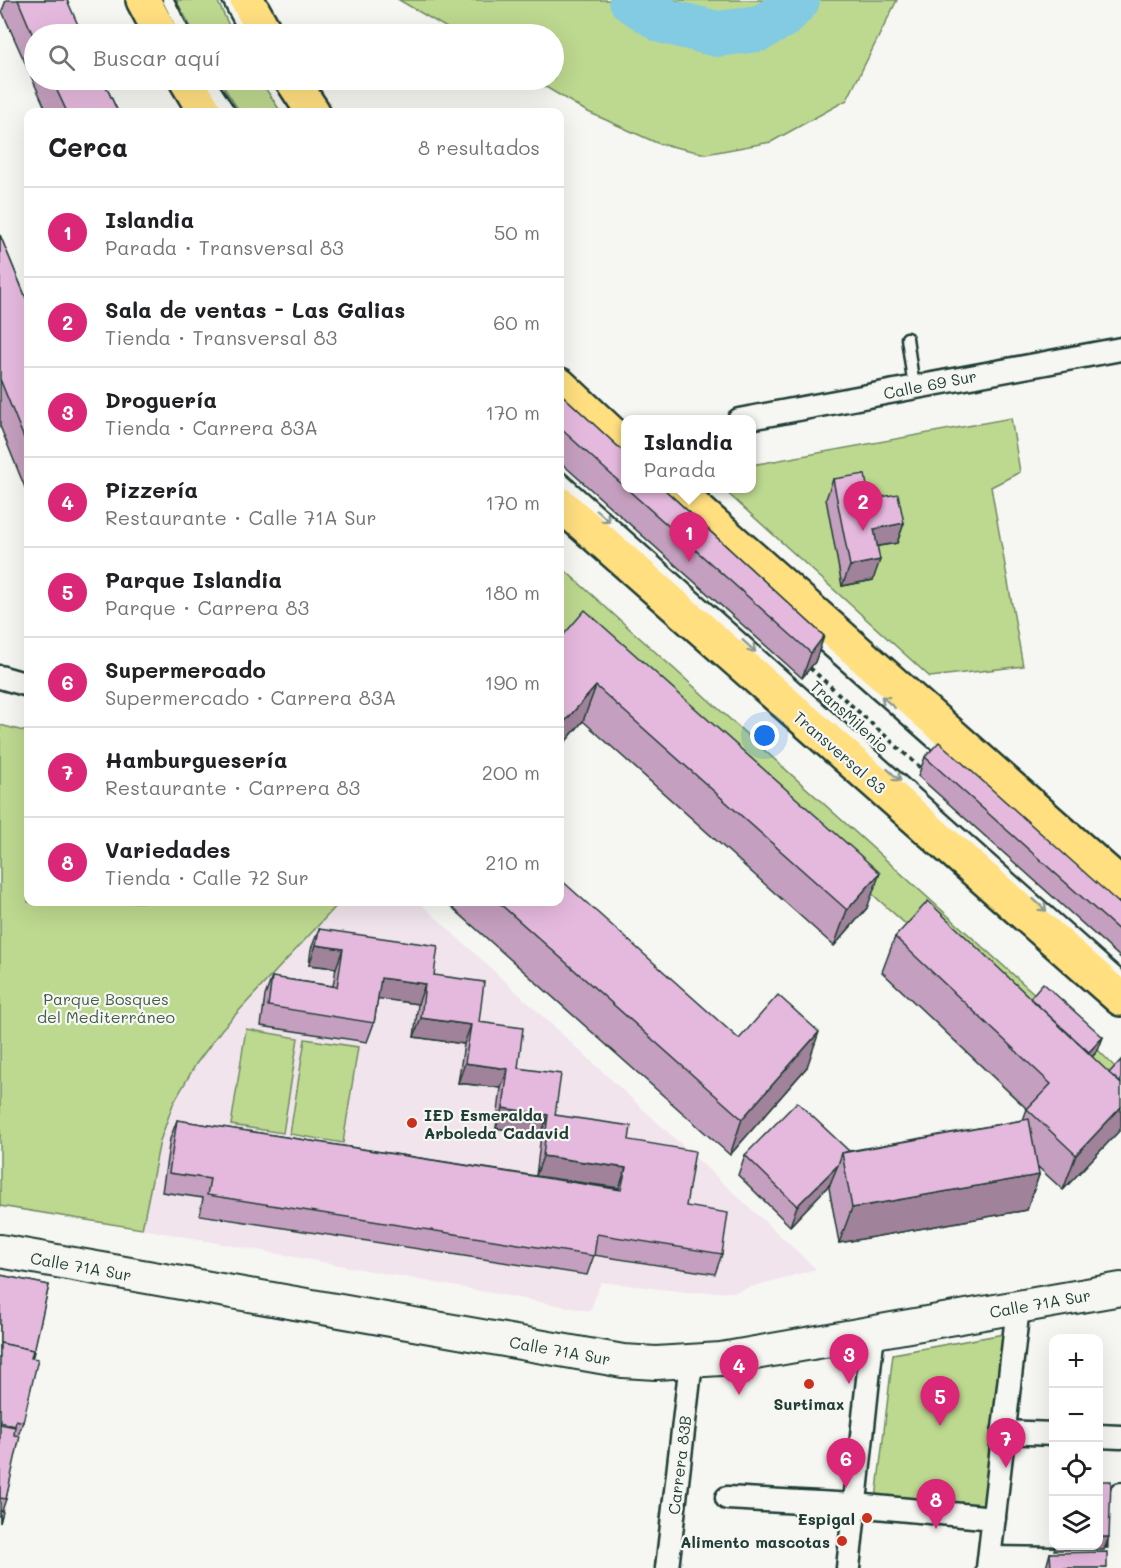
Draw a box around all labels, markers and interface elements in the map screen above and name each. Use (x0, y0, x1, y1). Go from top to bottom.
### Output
search box (24, 24, 564, 90)
icon: search (45, 41, 78, 74)
text: Buscar aquí (93, 43, 221, 72)
text: Cerca (48, 130, 128, 164)
text: 8 resultados (418, 134, 540, 160)
text: Islandia (105, 205, 194, 234)
text: 1 (63, 219, 72, 245)
text: 50 m (494, 219, 540, 245)
text: Parada · Transversal 83 (105, 234, 344, 260)
text: Sala de ventas - Las Galias (105, 295, 405, 324)
text: 2 (62, 309, 73, 335)
text: 60 m (493, 309, 540, 335)
text: Tienda · Transversal 83 (105, 324, 337, 350)
street label: Calle 69 Sur (882, 365, 978, 403)
text: Droguería (105, 385, 217, 414)
text: 3 (62, 399, 74, 425)
text: 170 m (485, 399, 540, 425)
text: Tienda · Carrera 83A (105, 414, 318, 440)
popup (621, 415, 756, 493)
text: Islandia (644, 427, 733, 456)
text: Parada (644, 456, 716, 482)
text: Pizzería (105, 475, 198, 504)
pin: 2 (844, 482, 882, 531)
text: 4 (61, 489, 74, 515)
text: 170 m (485, 489, 540, 515)
text: Restaurante · Calle 71A Sur (105, 504, 377, 530)
one-way arrow (595, 509, 610, 523)
pin: 1 (670, 512, 708, 562)
text: Parque Islandia (105, 565, 282, 594)
text: 5 (62, 579, 73, 605)
text: 180 m (484, 579, 540, 605)
text: Parque · Carrera 83 (105, 594, 309, 620)
one-way arrow (741, 639, 756, 653)
text: Supermercado (105, 655, 266, 684)
text: 6 (61, 669, 74, 695)
text: 190 m (485, 669, 540, 695)
street label: TransMilenio (806, 675, 894, 757)
text: Supermercado · Carrera 83A (105, 684, 396, 710)
one-way arrow (881, 695, 896, 709)
street label: Transversal 83 (789, 706, 891, 798)
your location (750, 721, 779, 750)
text: Hamburguesería (105, 745, 287, 774)
text: 7 (62, 759, 73, 785)
text: 200 m (482, 759, 540, 785)
one-way arrow (887, 768, 902, 782)
text: Restaurante · Carrera 83 (105, 774, 360, 800)
text: Variedades (105, 835, 231, 864)
text: 8 (61, 849, 74, 875)
text: 210 m (485, 849, 540, 875)
text: Tienda · Calle 72 Sur (105, 864, 309, 890)
one-way arrow (1032, 898, 1047, 912)
park label: Parque Bosques del Mediterráneo (37, 988, 175, 1027)
place label: IED Esmeralda Arboleda Cadavid (424, 1104, 569, 1143)
marker: IED Esmeralda Arboleda Cadavid (405, 1116, 419, 1130)
street label: Calle 71A Sur (29, 1247, 133, 1285)
street label: Calle 71A Sur (988, 1284, 1092, 1322)
street label: Calle 71A Sur (508, 1331, 612, 1369)
pin: 3 (830, 1334, 868, 1384)
map controls (1049, 1334, 1103, 1550)
button: + (1049, 1334, 1103, 1388)
pin: 4 (720, 1346, 758, 1395)
pin: 5 (920, 1376, 960, 1426)
marker: Surtimax (802, 1377, 816, 1391)
button: − (1049, 1388, 1103, 1442)
place label: Surtimax (774, 1393, 844, 1414)
street label: Carrera 83B (663, 1414, 695, 1516)
pin: 7 (986, 1418, 1026, 1468)
pin: 6 (826, 1438, 866, 1488)
button: locate (1049, 1442, 1103, 1496)
pin: 8 (916, 1480, 956, 1529)
button: layers (1049, 1496, 1103, 1550)
place label: Espigal (798, 1508, 855, 1529)
marker: Espigal (860, 1511, 874, 1525)
place label: Alimento mascotas (680, 1531, 830, 1552)
marker: Alimento mascotas (835, 1534, 849, 1548)

